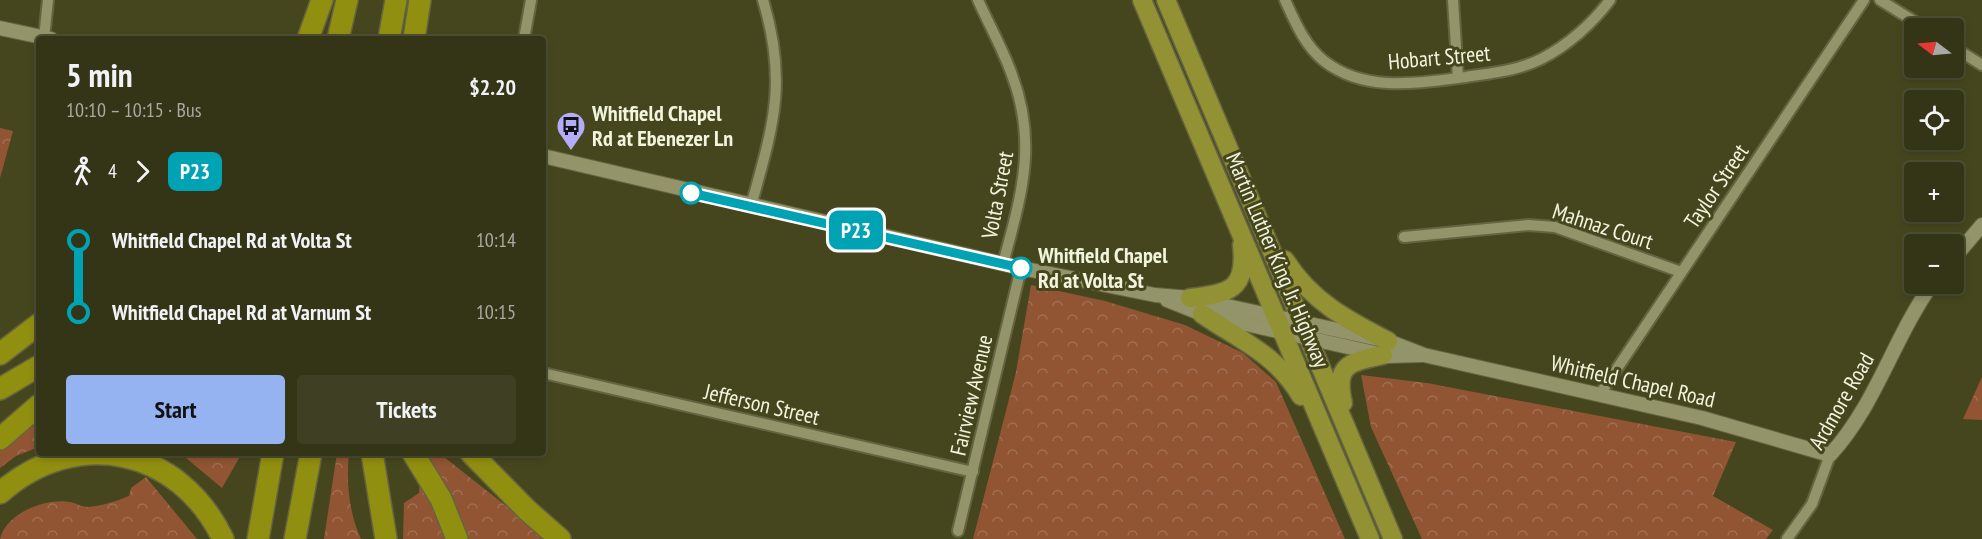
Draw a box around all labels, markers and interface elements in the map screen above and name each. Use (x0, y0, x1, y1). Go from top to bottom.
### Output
north arrow (1904, 18, 1964, 78)
map controls (1904, 18, 1964, 294)
street label: Hobart Street (1387, 39, 1491, 75)
text: 5 min (66, 53, 133, 96)
text: $2.20 (469, 73, 516, 101)
button: locate (1904, 90, 1964, 150)
text: 10:10 – 10:15 · Bus (66, 97, 201, 123)
place label: Whitfield Chapel Rd at Ebenezer Ln (591, 99, 733, 152)
bus stop icon: Whitfield Chapel Rd at Ebenezer Ln (555, 110, 587, 152)
street label: Taylor Street (1678, 138, 1754, 234)
street label: Martin Luther King Jr. Highway (1220, 148, 1336, 372)
street label: Volta Street (975, 149, 1019, 242)
icon: walk (66, 155, 99, 188)
icon: forward (126, 155, 159, 188)
text: 4 (108, 158, 117, 184)
text: P23 (180, 158, 210, 185)
button: + (1904, 162, 1964, 222)
unlabelled marker (680, 182, 702, 204)
street label: Mahnaz Court (1549, 197, 1657, 255)
line badge: P23 (822, 210, 890, 250)
text: P23 (841, 217, 871, 244)
text: Whitfield Chapel Rd at Volta St (112, 226, 352, 254)
text: 10:14 (476, 227, 516, 253)
button: − (1904, 234, 1964, 294)
place label: Whitfield Chapel Rd at Volta St (1037, 241, 1168, 294)
marker: Whitfield Chapel Rd at Volta St (1010, 257, 1032, 279)
text: Whitfield Chapel Rd at Varnum St (112, 298, 371, 326)
text: 10:15 (476, 299, 516, 325)
street label: Fairview Avenue (944, 332, 998, 458)
street label: Whitfield Chapel Road (1548, 348, 1718, 414)
street label: Ardmore Road (1802, 348, 1880, 454)
button: Start (66, 375, 285, 444)
button: Tickets (297, 375, 516, 444)
street label: Jefferson Street (701, 377, 822, 431)

